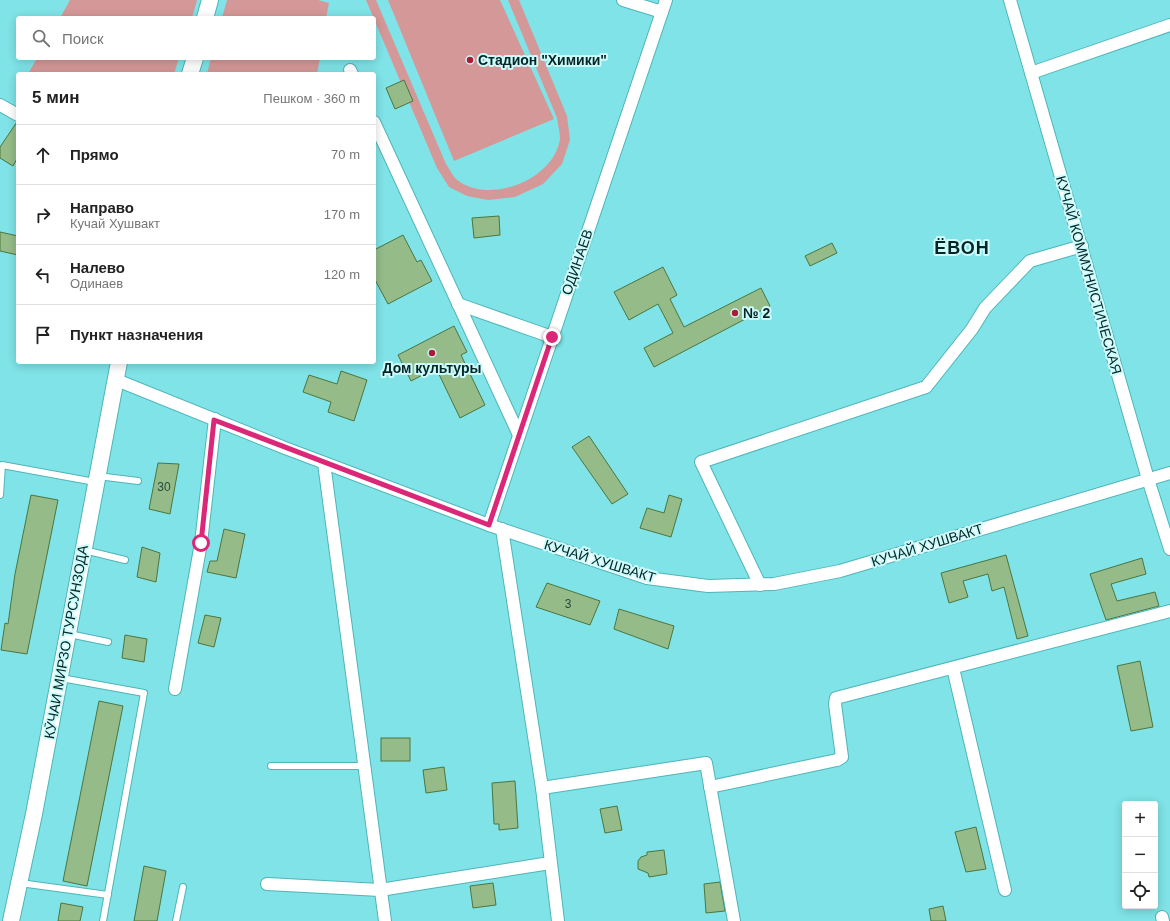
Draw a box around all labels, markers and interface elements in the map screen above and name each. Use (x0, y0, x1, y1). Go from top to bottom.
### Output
search box (16, 16, 376, 60)
icon: search (30, 27, 52, 49)
text: Поиск (62, 30, 104, 47)
place label: Стадион "Химики" (478, 52, 607, 68)
marker: Стадион "Химики" (465, 55, 475, 65)
text: 5 мин (32, 88, 79, 107)
text: Пешком · 360 m (263, 91, 360, 106)
icon: ahead (32, 144, 54, 166)
text: Прямо (70, 146, 119, 163)
text: 70 m (331, 147, 360, 162)
street label: КУЧАЙ КОММУНИСТИЧЕСКАЯ (1053, 174, 1126, 376)
text: Направо (70, 199, 134, 216)
icon: right (32, 204, 54, 226)
text: 170 m (324, 207, 360, 222)
text: Кучай Хушвакт (70, 216, 160, 231)
street label: ОДИНАЕВ (558, 227, 596, 297)
district label: ЁВОН (934, 238, 990, 258)
text: Налево (70, 259, 125, 276)
icon: left (32, 264, 54, 286)
text: 120 m (324, 267, 360, 282)
text: Одинаев (70, 276, 123, 291)
place label: № 2 (743, 305, 770, 321)
marker: № 2 (730, 308, 740, 318)
icon: arrive (32, 324, 54, 346)
text: Пункт назначения (70, 326, 203, 343)
route end (543, 328, 561, 346)
marker: Дом культуры (427, 348, 437, 358)
place label: Дом культуры (383, 360, 481, 376)
house number: 30 (157, 480, 171, 494)
street label: КУЧАЙ ХУШВАКТ (869, 519, 985, 570)
route start (192, 534, 210, 552)
street label: КУЧАЙ ХУШВАКТ (542, 535, 658, 586)
street label: КӮЧАИ МИРЗО ТУРСУНЗОДА (41, 543, 91, 740)
house number: 3 (565, 597, 572, 611)
map controls (1122, 801, 1158, 909)
button: + (1122, 801, 1158, 837)
button: − (1122, 837, 1158, 873)
button: locate (1122, 873, 1158, 909)

